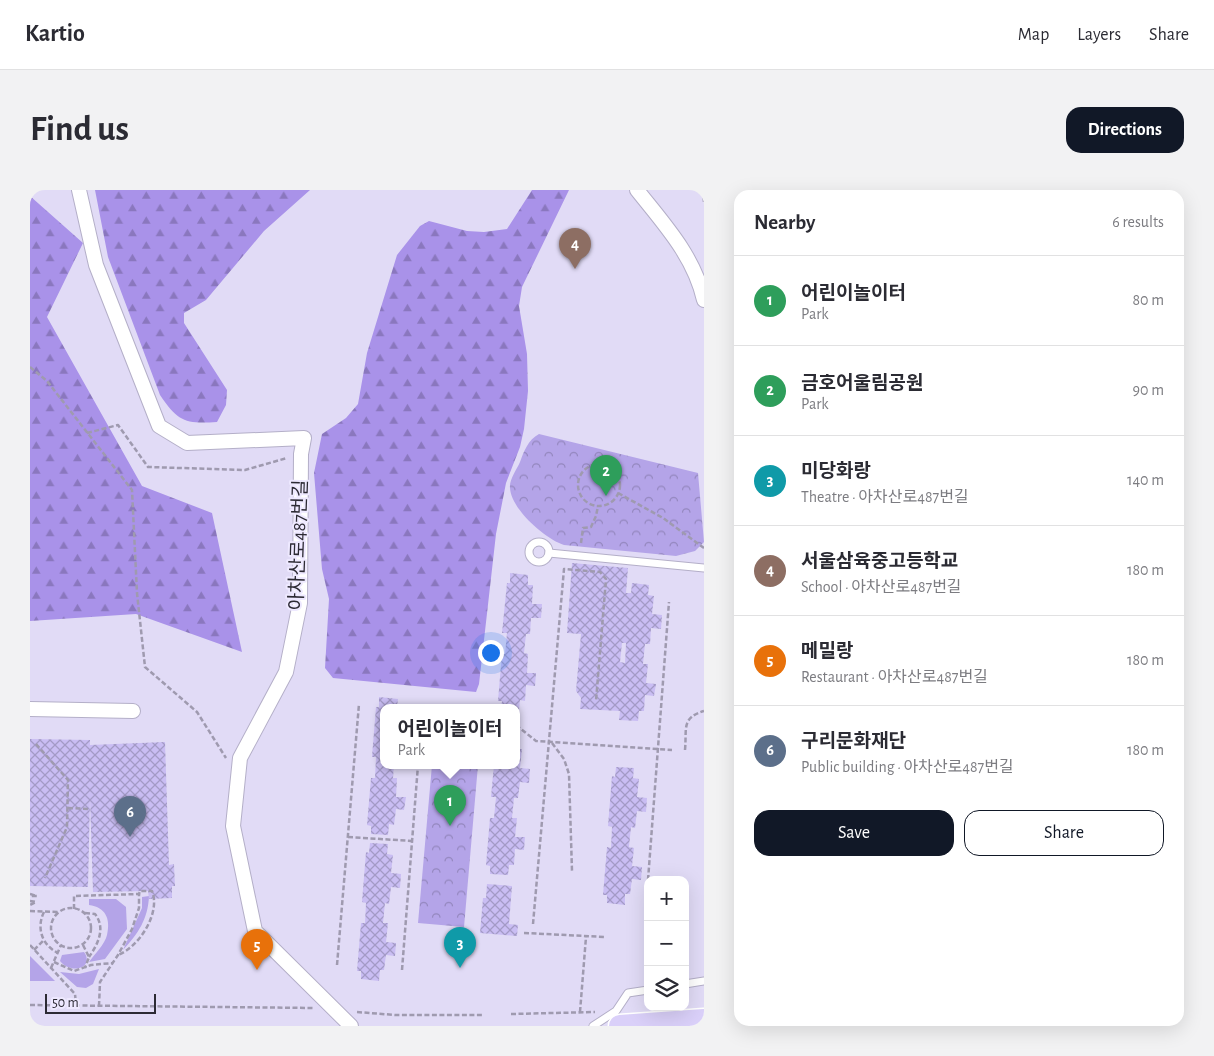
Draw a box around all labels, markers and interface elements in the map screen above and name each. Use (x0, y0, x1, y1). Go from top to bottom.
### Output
text: Kartio (25, 22, 85, 46)
text: Map (1018, 26, 1049, 44)
text: Layers (1077, 26, 1121, 44)
text: Share (1149, 26, 1189, 44)
button: Directions (1066, 107, 1184, 153)
text: Find us (30, 112, 129, 147)
text: Nearby (754, 212, 815, 233)
text: 6 results (1112, 214, 1164, 230)
pin: 4 (559, 228, 591, 269)
text: 어린이놀이터 (801, 284, 906, 303)
text: 1 (767, 292, 773, 308)
text: 80 m (1133, 292, 1164, 308)
text: Park (801, 306, 829, 322)
text: 금호어울림공원 (801, 374, 923, 393)
text: 2 (766, 382, 774, 398)
text: 90 m (1133, 382, 1164, 398)
text: Park (801, 396, 829, 412)
pin: 2 (590, 455, 622, 496)
text: 미당화랑 (801, 462, 871, 481)
text: 3 (767, 472, 773, 488)
text: 140 m (1127, 472, 1164, 488)
street label: 아차산로487번길 (286, 479, 311, 611)
text: Theatre · 아차산로487번길 (801, 489, 969, 505)
text: 서울삼육중고등학교 (801, 552, 958, 571)
text: 4 (766, 562, 774, 578)
text: 180 m (1127, 562, 1164, 578)
text: School · 아차산로487번길 (801, 579, 962, 595)
your location (478, 640, 504, 666)
text: 메밀랑 (801, 642, 853, 661)
text: 5 (767, 652, 773, 668)
text: 180 m (1127, 652, 1164, 668)
text: Restaurant · 아차산로487번길 (801, 669, 988, 685)
popup (380, 704, 520, 769)
text: 어린이놀이터 (398, 720, 502, 739)
text: 구리문화재단 (801, 732, 906, 751)
text: Park (398, 742, 425, 758)
text: 6 (766, 742, 774, 758)
text: 180 m (1127, 742, 1164, 758)
text: Public building · 아차산로487번길 (801, 759, 1014, 775)
pin: 1 (434, 785, 466, 826)
pin: 6 (114, 796, 146, 837)
button: Save (754, 810, 954, 856)
button: Share (964, 810, 1164, 856)
map controls (644, 876, 689, 1011)
button: + (644, 876, 689, 921)
button: − (644, 921, 689, 966)
pin: 3 (444, 927, 476, 968)
pin: 5 (241, 929, 273, 970)
button: layers (644, 966, 689, 1011)
scale bar (45, 991, 156, 1014)
text: 50 m (52, 996, 79, 1010)

